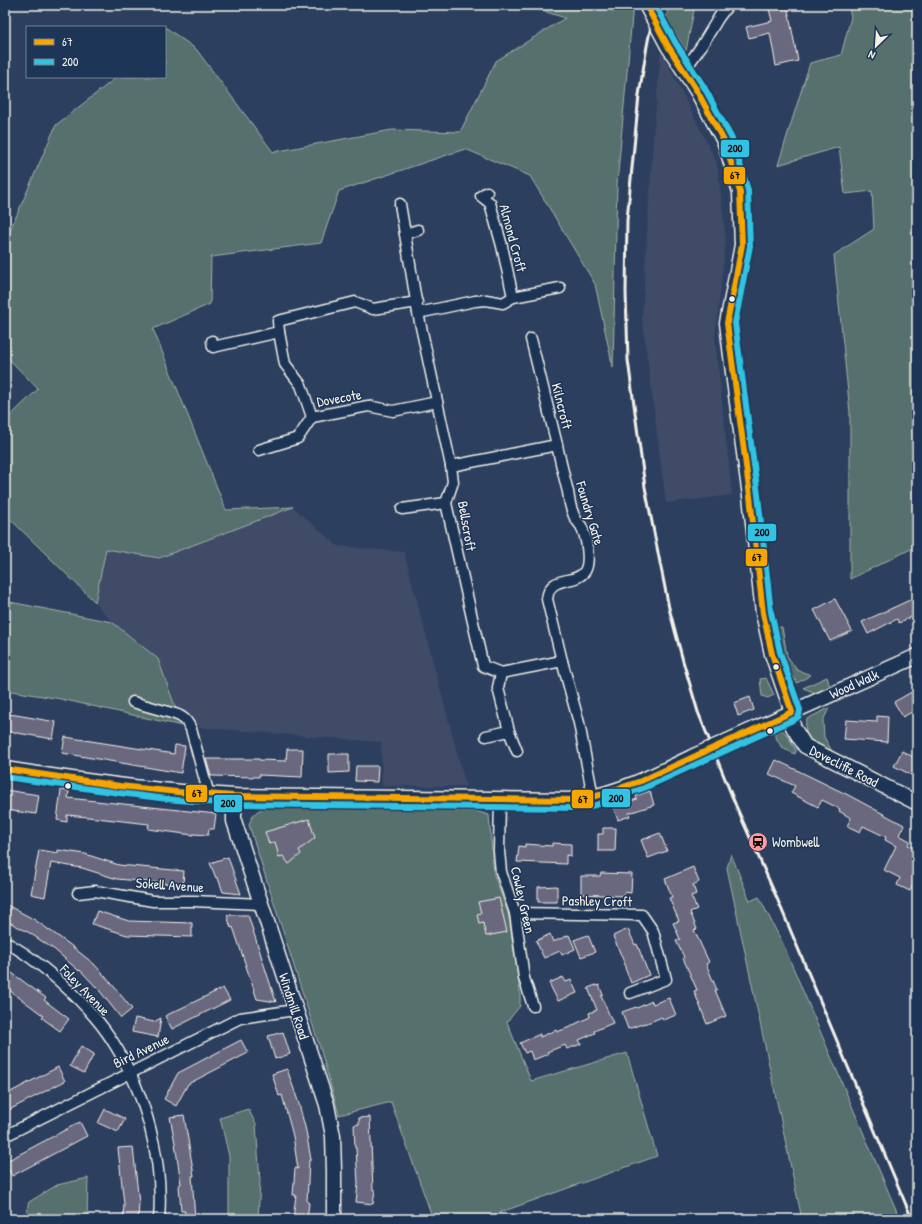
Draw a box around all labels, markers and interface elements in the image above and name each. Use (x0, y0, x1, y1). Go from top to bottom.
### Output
legend (26, 26, 166, 78)
north arrow (856, 26, 896, 66)
text: 67 (62, 33, 73, 50)
text: N (866, 47, 877, 63)
text: 200 (62, 53, 78, 70)
line badge: 200 (720, 139, 750, 158)
text: 200 (727, 141, 743, 155)
line badge: 67 (723, 166, 746, 185)
text: 67 (730, 168, 740, 182)
street label: Almond Croft (495, 202, 532, 274)
unlabelled marker (727, 294, 737, 304)
street label: Kilncroft (548, 381, 577, 431)
street label: Dovecote (315, 384, 363, 411)
street label: Foundry Gate (571, 478, 609, 548)
street label: Bellscroft (454, 499, 481, 553)
line badge: 200 (747, 523, 777, 542)
text: 200 (754, 525, 770, 539)
line badge: 67 (745, 548, 768, 567)
text: 67 (752, 550, 762, 564)
unlabelled marker (771, 662, 781, 672)
street label: Wood Walk (826, 664, 882, 703)
unlabelled marker (765, 726, 775, 736)
street label: Dovecliffe Road (807, 740, 882, 791)
unlabelled marker (63, 781, 73, 791)
line badge: 67 (185, 784, 208, 803)
text: 67 (192, 786, 202, 800)
line badge: 200 (601, 788, 631, 808)
line badge: 67 (571, 789, 594, 809)
text: 200 (608, 791, 624, 805)
text: 67 (578, 792, 588, 806)
line badge: 200 (213, 794, 243, 813)
text: 200 (220, 796, 236, 810)
station icon: Wombwell (747, 831, 769, 853)
place label: Wombwell (772, 832, 821, 851)
street label: Cowley Green (506, 865, 540, 935)
street label: Sokell Avenue (135, 873, 205, 896)
street label: Pashley Croft (562, 890, 633, 912)
street label: Foley Avenue (55, 959, 115, 1021)
street label: Windmill Road (275, 970, 314, 1042)
street label: Bird Avenue (110, 1029, 172, 1072)

